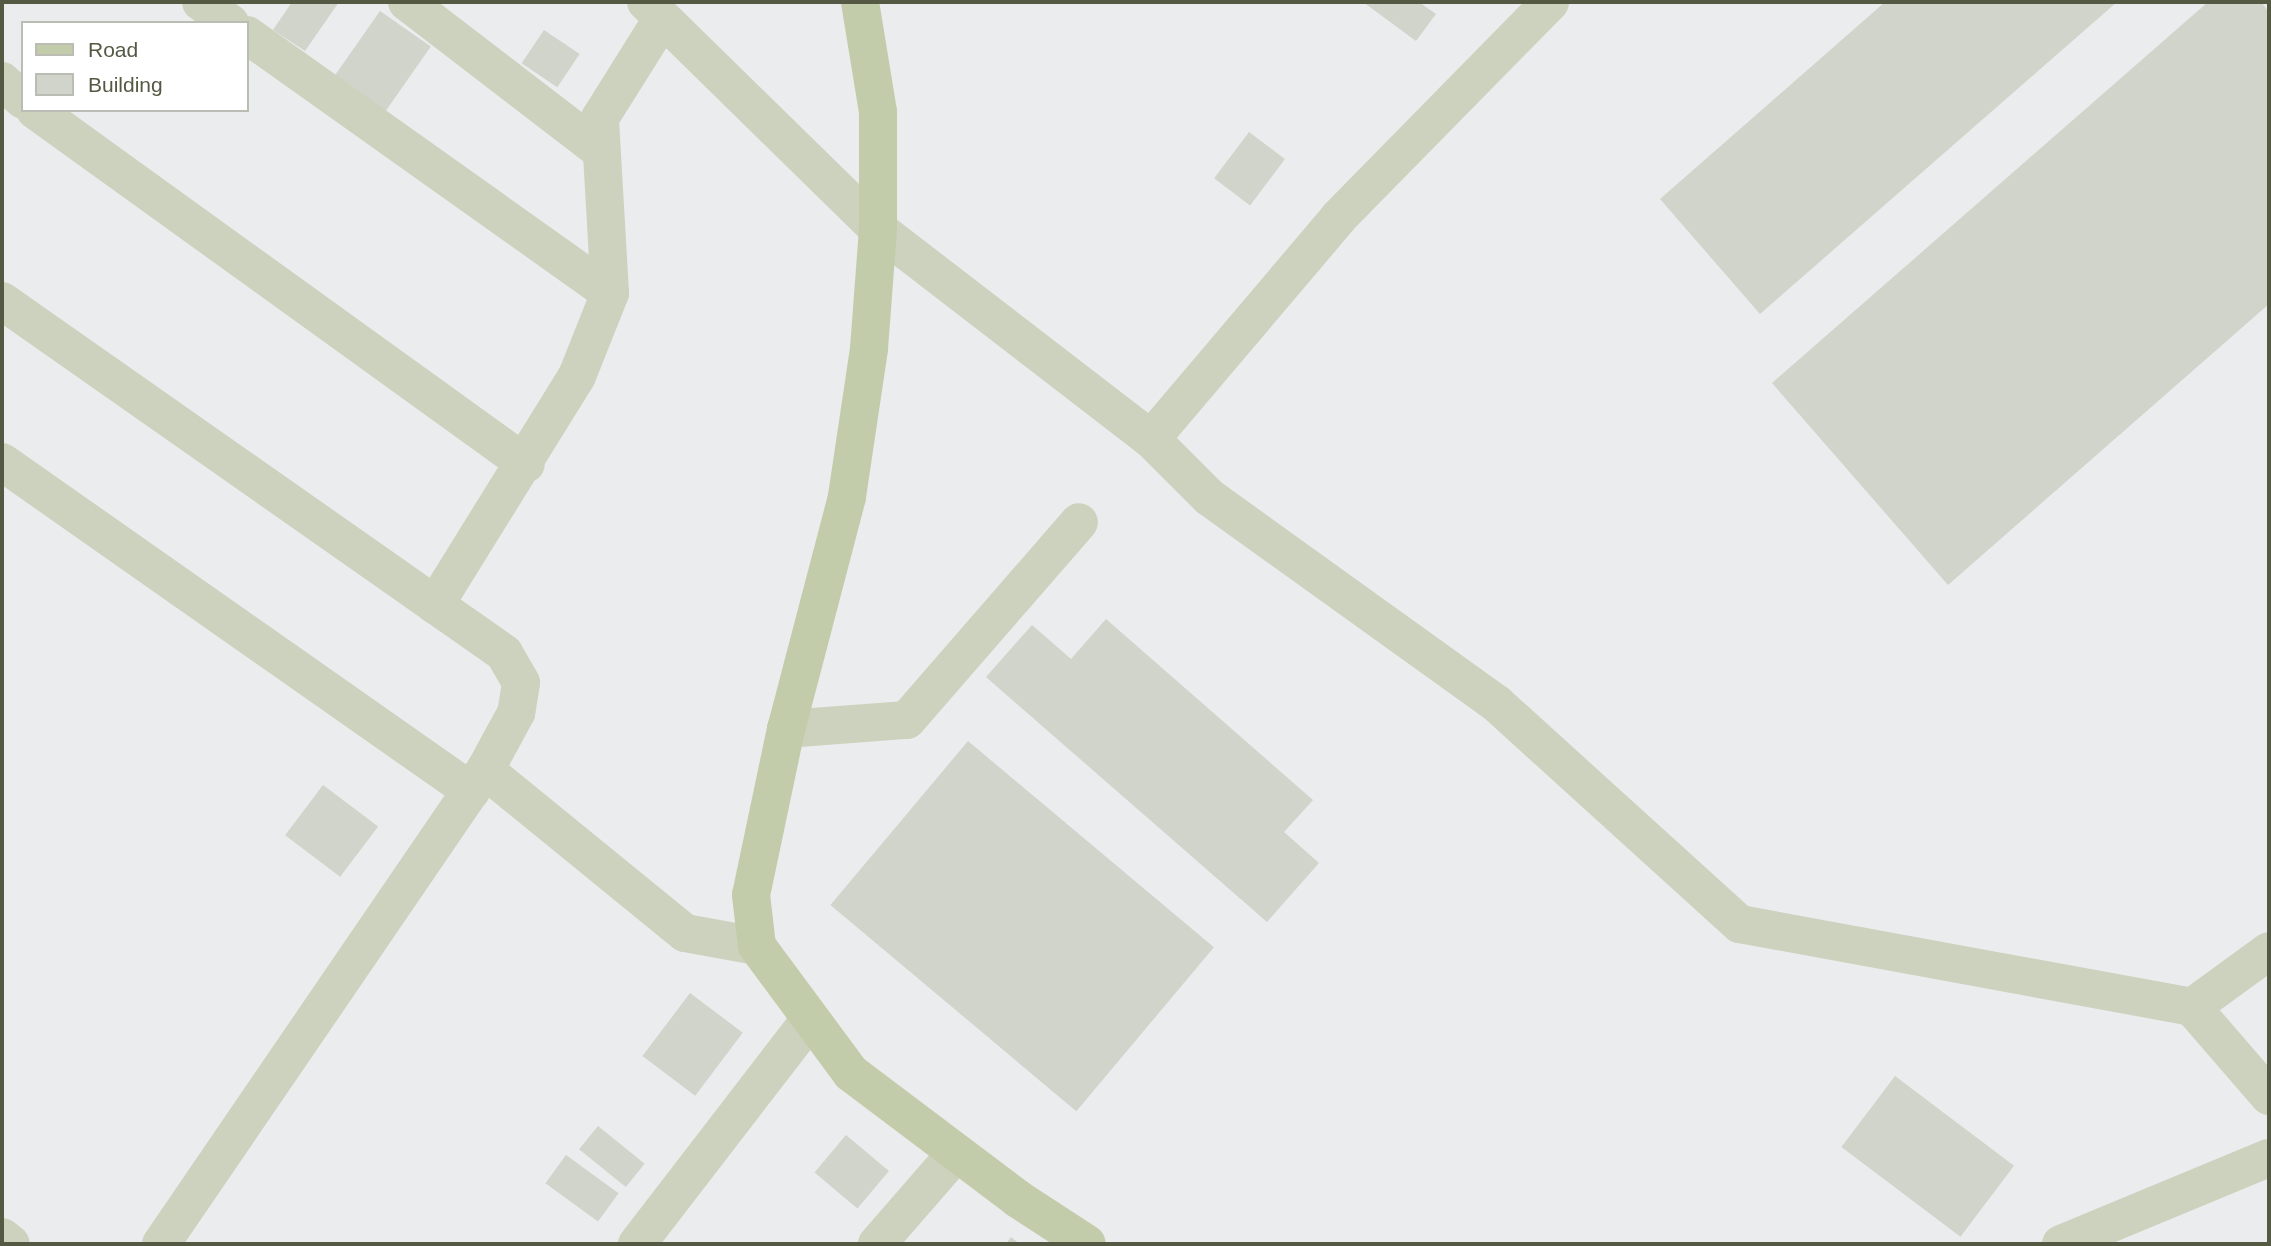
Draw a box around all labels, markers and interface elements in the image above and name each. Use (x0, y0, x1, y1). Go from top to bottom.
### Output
legend (21, 21, 248, 112)
text: Road (88, 38, 138, 61)
text: Building (88, 73, 163, 96)

